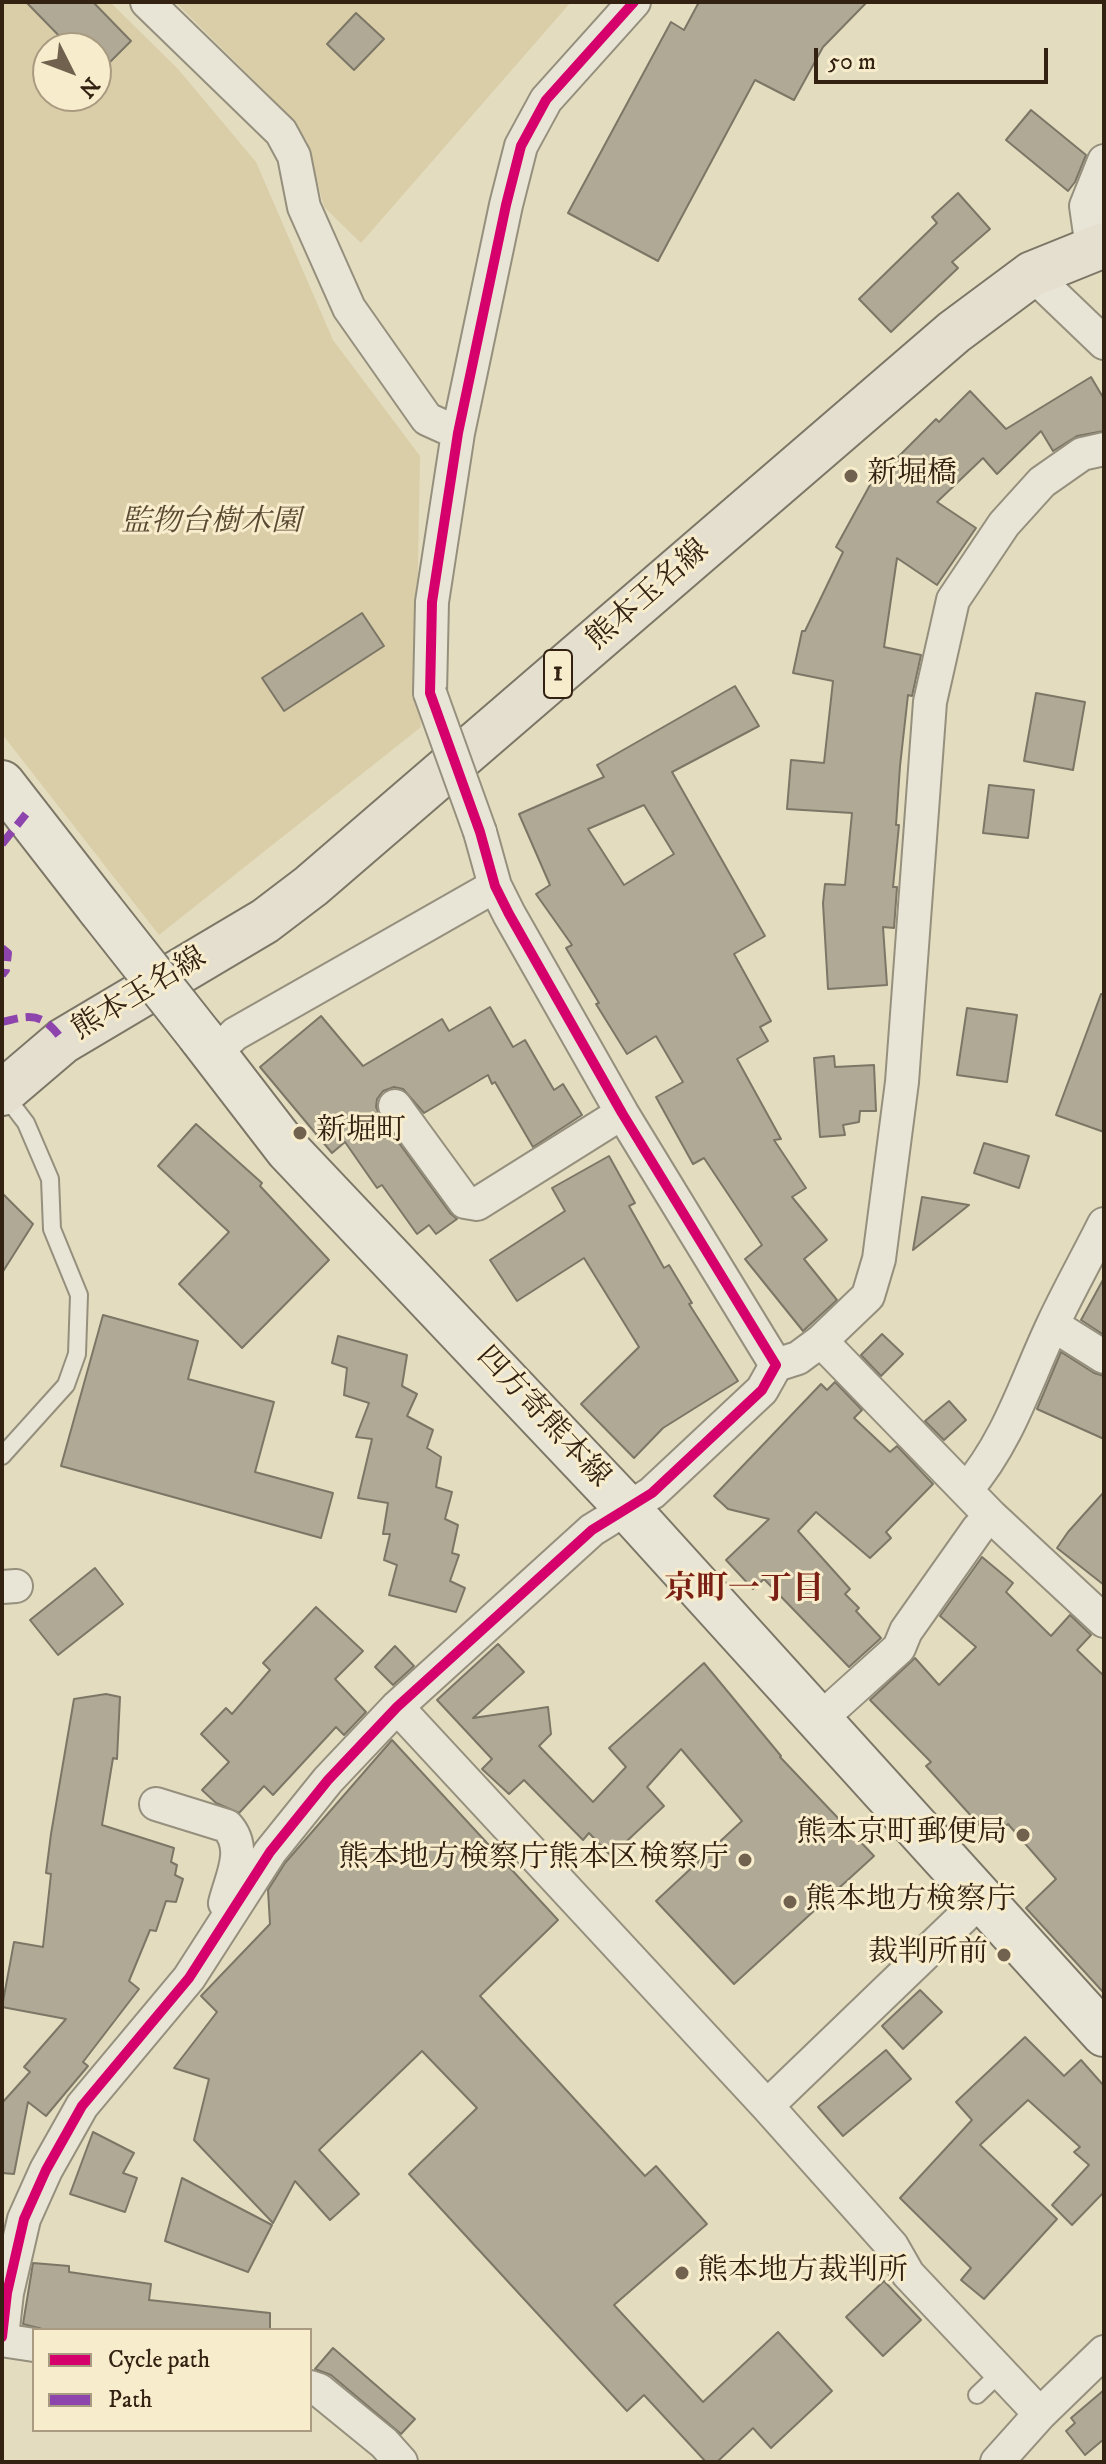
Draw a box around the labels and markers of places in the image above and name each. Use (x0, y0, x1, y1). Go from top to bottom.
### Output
place label: 新堀橋 (867, 458, 957, 494)
marker: 新堀橋 (842, 467, 860, 485)
place label: 新堀町 (316, 1115, 406, 1151)
marker: 新堀町 (291, 1124, 309, 1142)
place label: 熊本京町郵便局 (797, 1817, 1007, 1853)
marker: 熊本京町郵便局 (1014, 1826, 1032, 1844)
place label: 熊本地方検察庁熊本区検察庁 (339, 1842, 729, 1878)
marker: 熊本地方検察庁熊本区検察庁 (736, 1851, 754, 1869)
place label: 熊本地方検察庁 (806, 1884, 1016, 1920)
marker: 熊本地方検察庁 (781, 1893, 799, 1911)
place label: 裁判所前 (868, 1937, 988, 1973)
marker: 裁判所前 (995, 1946, 1013, 1964)
place label: 熊本地方裁判所 (698, 2255, 908, 2291)
marker: 熊本地方裁判所 (673, 2264, 691, 2282)

